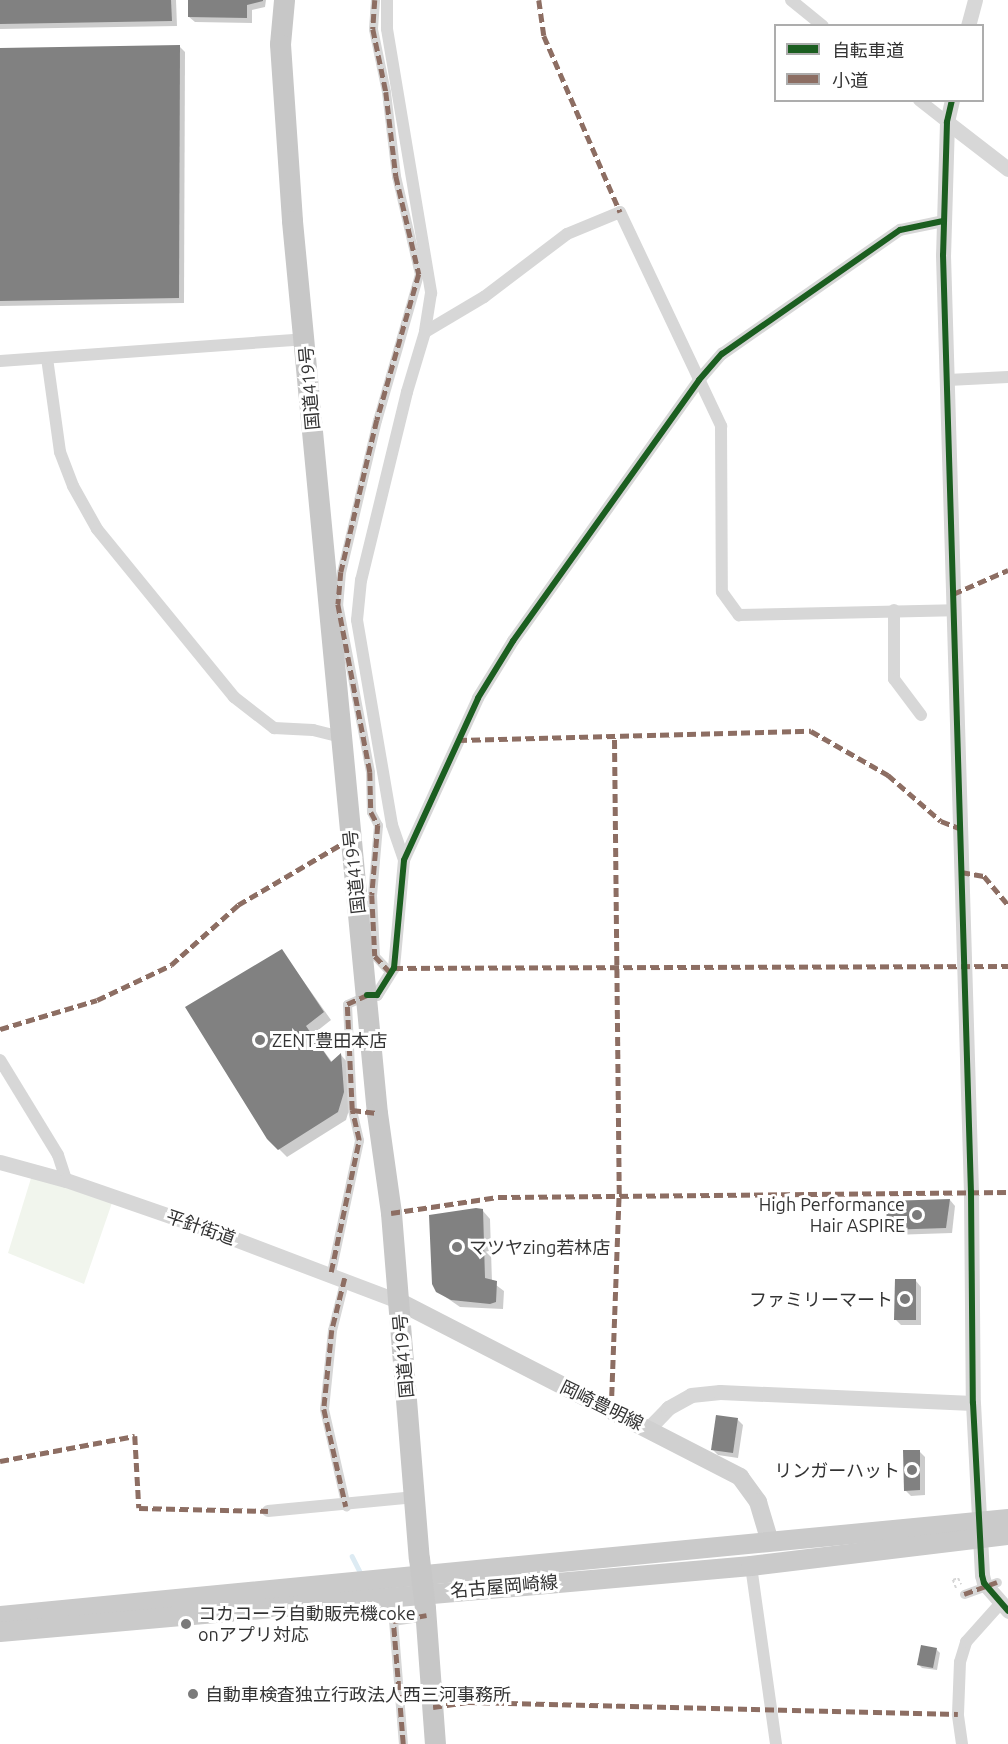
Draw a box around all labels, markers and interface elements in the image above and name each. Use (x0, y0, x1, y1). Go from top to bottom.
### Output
legend (774, 24, 984, 102)
text: 自転車道 (832, 40, 904, 60)
text: 小道 (832, 70, 868, 90)
street label: 国道419号 (295, 345, 323, 431)
street label: 国道419号 (339, 829, 369, 915)
place label: ZENT豊田本店 (272, 1029, 387, 1051)
marker: ZENT豊田本店 (253, 1033, 267, 1047)
place label: High Performance Hair ASPIRE (759, 1194, 905, 1236)
street label: 平針街道 (163, 1205, 239, 1249)
marker: High Performance Hair ASPIRE (910, 1208, 924, 1222)
place label: マツヤzing若林店 (469, 1236, 610, 1258)
marker: マツヤzing若林店 (450, 1240, 464, 1254)
place label: ファミリーマート (749, 1288, 893, 1310)
marker: ファミリーマート (898, 1292, 912, 1306)
street label: 国道419号 (389, 1313, 417, 1399)
street label: 岡崎豊明線 (557, 1376, 647, 1434)
place label: リンガーハット (774, 1459, 900, 1481)
marker: リンガーハット (905, 1463, 919, 1477)
street label: 名古屋岡崎線 (449, 1571, 559, 1601)
place label: コカコーラ自動販売機coke onアプリ対応 (198, 1603, 416, 1646)
marker: コカコーラ自動販売機coke onアプリ対応 (179, 1617, 193, 1631)
place label: 自動車検査独立行政法人西三河事務所 (205, 1683, 511, 1705)
marker: 自動車検査独立行政法人西三河事務所 (186, 1687, 200, 1701)

